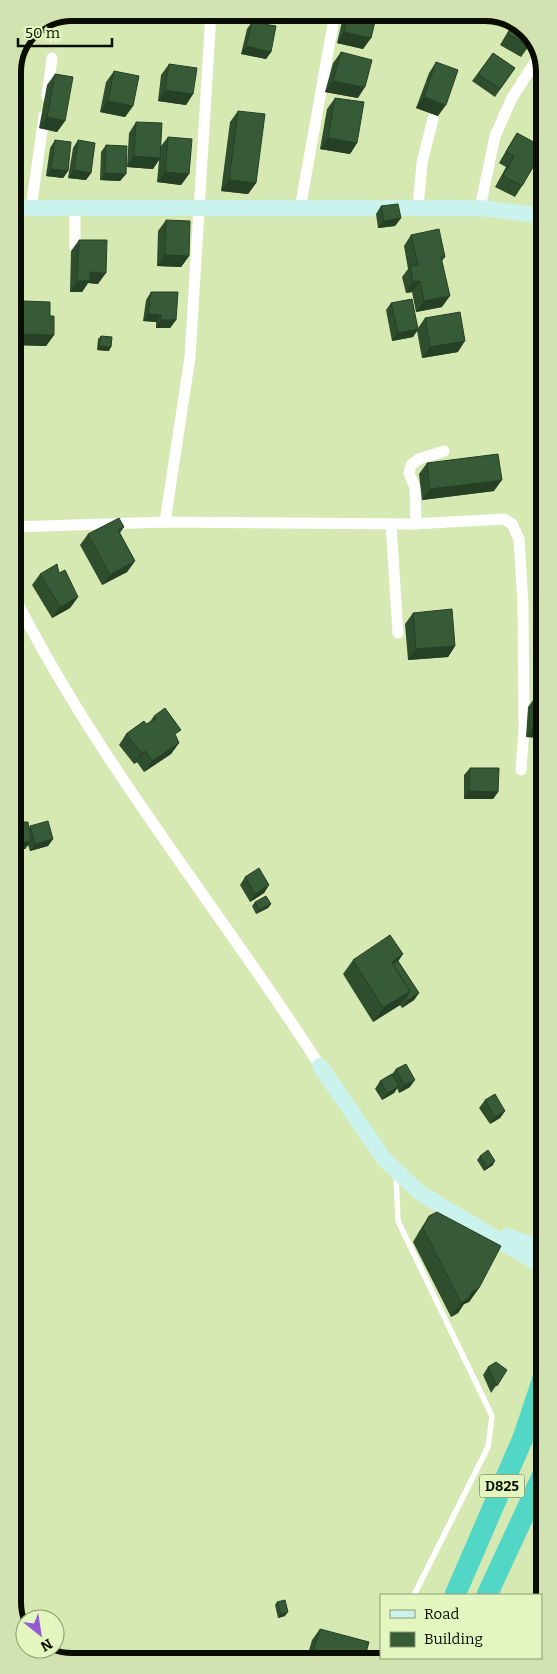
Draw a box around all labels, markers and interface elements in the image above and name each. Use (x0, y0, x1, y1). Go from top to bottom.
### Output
scale bar (18, 15, 111, 47)
text: 50 m (25, 24, 61, 42)
road number: D825 (480, 1474, 524, 1498)
legend (380, 1594, 542, 1659)
text: Road (424, 1605, 459, 1623)
north arrow (15, 1609, 65, 1659)
text: Building (424, 1630, 483, 1648)
text: N (37, 1635, 55, 1655)

